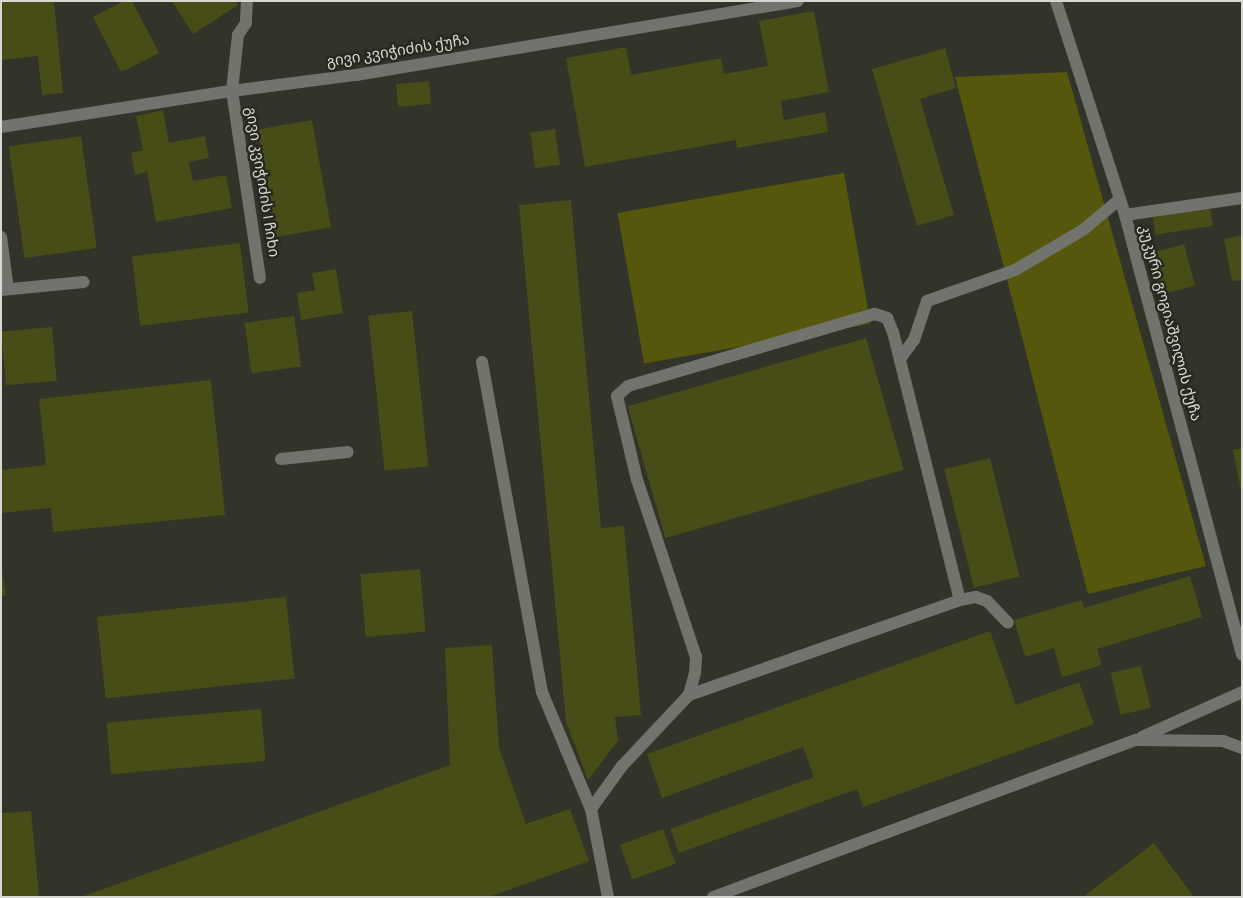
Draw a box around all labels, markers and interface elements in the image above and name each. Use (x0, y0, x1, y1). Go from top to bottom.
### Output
street label: გივი კვიჭიძის ქუჩა (325, 31, 471, 71)
street label: გივი კვიჭიძის I ჩიხი (241, 106, 283, 258)
street label: კუკური გოგიაშვილის ქუჩა (1135, 223, 1205, 423)

